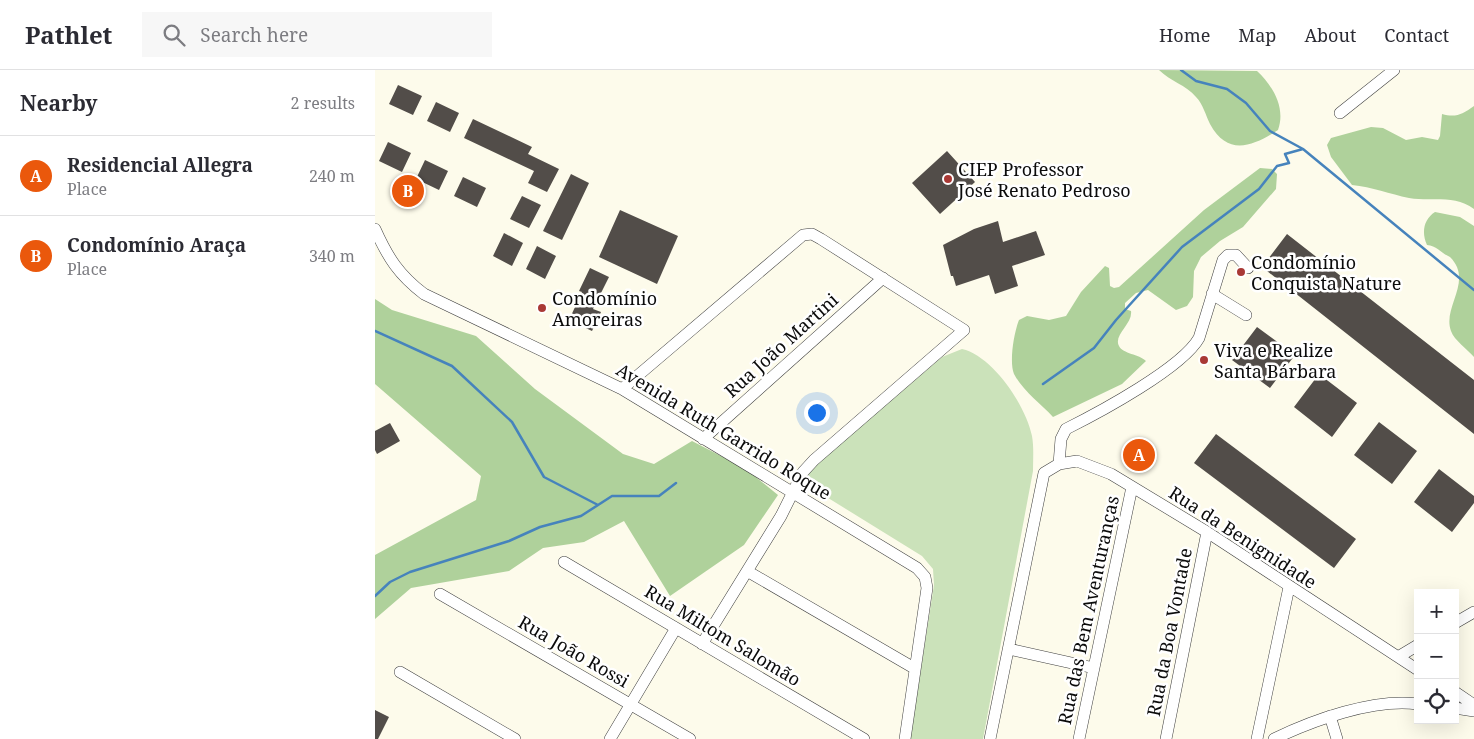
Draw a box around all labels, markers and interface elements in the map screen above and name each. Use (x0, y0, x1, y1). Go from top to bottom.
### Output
search box (142, 12, 492, 57)
text: Pathlet (25, 18, 112, 51)
icon: search (160, 21, 188, 49)
text: Search here (200, 22, 308, 48)
text: Home (1159, 23, 1210, 47)
text: Map (1238, 23, 1276, 47)
text: About (1304, 23, 1356, 47)
text: Contact (1384, 23, 1449, 47)
text: Nearby (20, 89, 98, 117)
text: 2 results (291, 92, 355, 114)
text: Residencial Allegra (67, 152, 253, 178)
place label: CIEP Professor José Renato Pedroso (957, 157, 1131, 202)
text: A (30, 165, 42, 187)
text: 240 m (309, 165, 355, 187)
pin: B (392, 172, 424, 210)
marker: CIEP Professor José Renato Pedroso (942, 173, 954, 185)
text: Place (67, 178, 107, 200)
text: Condomínio Araça (67, 232, 246, 258)
text: B (31, 245, 41, 267)
text: 340 m (309, 245, 355, 267)
place label: Condomínio Conquista Nature (1251, 250, 1401, 295)
text: Place (67, 258, 107, 280)
marker: Condomínio Conquista Nature (1235, 266, 1247, 278)
place label: Condomínio Amoreiras (552, 286, 657, 331)
street label: Rua João Martini (719, 287, 843, 402)
marker: Condomínio Amoreiras (536, 302, 548, 314)
place label: Viva e Realize Santa Bárbara (1214, 338, 1337, 383)
marker: Viva e Realize Santa Bárbara (1198, 354, 1210, 366)
street label: Avenida Ruth Garrido Roque (612, 357, 836, 505)
your location (804, 400, 830, 426)
pin: A (1123, 436, 1155, 474)
street label: Rua da Benignidade (1164, 480, 1322, 594)
street label: Rua das Bem Aventuranças (1052, 493, 1124, 727)
street label: Rua da Boa Vontade (1141, 546, 1197, 718)
street label: Rua Miltom Salomão (640, 579, 806, 691)
map controls (1414, 589, 1459, 724)
button: + (1414, 589, 1459, 634)
street label: Rua João Rossi (514, 610, 634, 693)
button: − (1414, 634, 1459, 679)
button: locate (1414, 679, 1459, 724)

